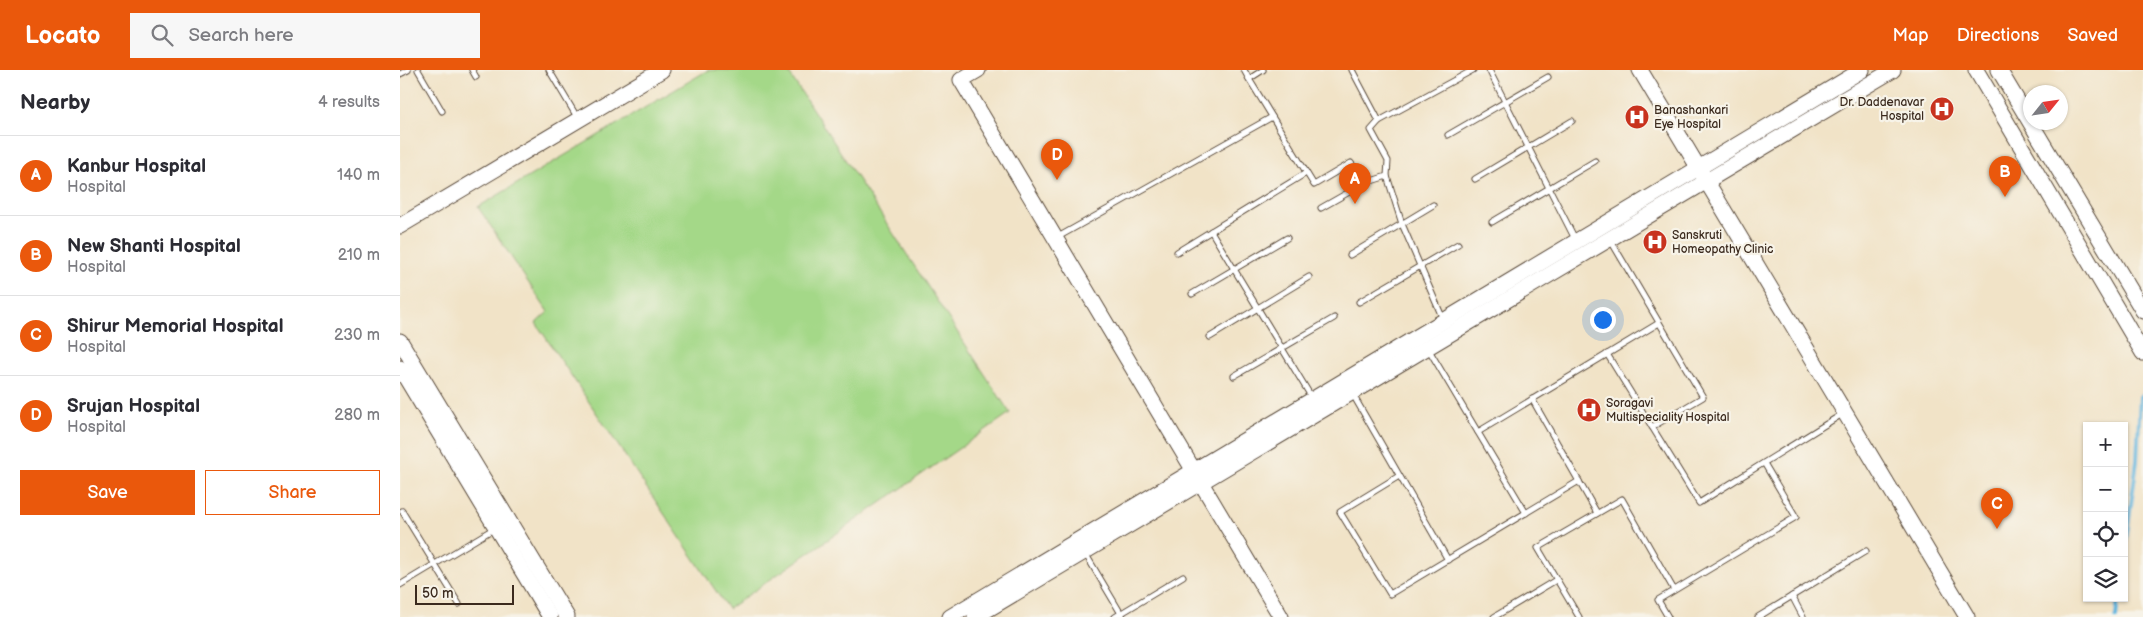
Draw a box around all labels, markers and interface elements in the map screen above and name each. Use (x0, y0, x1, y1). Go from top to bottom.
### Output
search box (130, 13, 480, 58)
text: Locato (25, 21, 100, 50)
icon: search (148, 21, 176, 49)
text: Search here (188, 24, 294, 47)
text: Map (1893, 25, 1929, 46)
text: Directions (1957, 25, 2039, 46)
text: Saved (2067, 25, 2118, 46)
north arrow (2023, 85, 2068, 130)
text: Nearby (20, 90, 90, 115)
text: 4 results (318, 93, 380, 112)
place label: Dr. Daddenavar Hospital (1839, 95, 1925, 124)
hospital icon: Dr. Daddenavar Hospital (1929, 96, 1955, 122)
place label: Banashankari Eye Hospital (1654, 103, 1729, 132)
hospital icon: Banashankari Eye Hospital (1624, 104, 1650, 130)
pin: D (1041, 139, 1073, 180)
text: Kanbur Hospital (67, 155, 206, 178)
pin: B (1989, 156, 2021, 197)
pin: A (1339, 163, 1371, 204)
text: A (31, 166, 41, 185)
text: 140 m (337, 166, 380, 185)
text: Hospital (67, 178, 126, 197)
place label: Sanskruti Homeopathy Clinic (1672, 228, 1773, 257)
hospital icon: Sanskruti Homeopathy Clinic (1642, 229, 1668, 255)
text: New Shanti Hospital (67, 235, 241, 258)
text: B (30, 246, 42, 265)
text: 210 m (338, 246, 380, 265)
text: Hospital (67, 258, 126, 277)
your location (1590, 307, 1616, 333)
text: Shirur Memorial Hospital (67, 315, 283, 338)
text: C (30, 326, 42, 345)
text: 230 m (334, 326, 380, 345)
text: Hospital (67, 338, 126, 357)
text: Srujan Hospital (67, 395, 200, 418)
place label: Soragavi Multispeciality Hospital (1606, 396, 1729, 425)
hospital icon: Soragavi Multispeciality Hospital (1576, 397, 1602, 423)
text: D (30, 406, 42, 425)
text: 280 m (334, 406, 380, 425)
text: Hospital (67, 418, 126, 437)
map controls (2083, 422, 2128, 602)
button: + (2083, 422, 2128, 467)
button: − (2083, 467, 2128, 512)
button: Save (20, 470, 195, 515)
button: Share (205, 470, 380, 515)
pin: C (1981, 488, 2013, 529)
button: locate (2083, 512, 2128, 557)
button: layers (2083, 557, 2128, 602)
scale bar (415, 582, 514, 605)
text: 50 m (422, 585, 454, 602)

